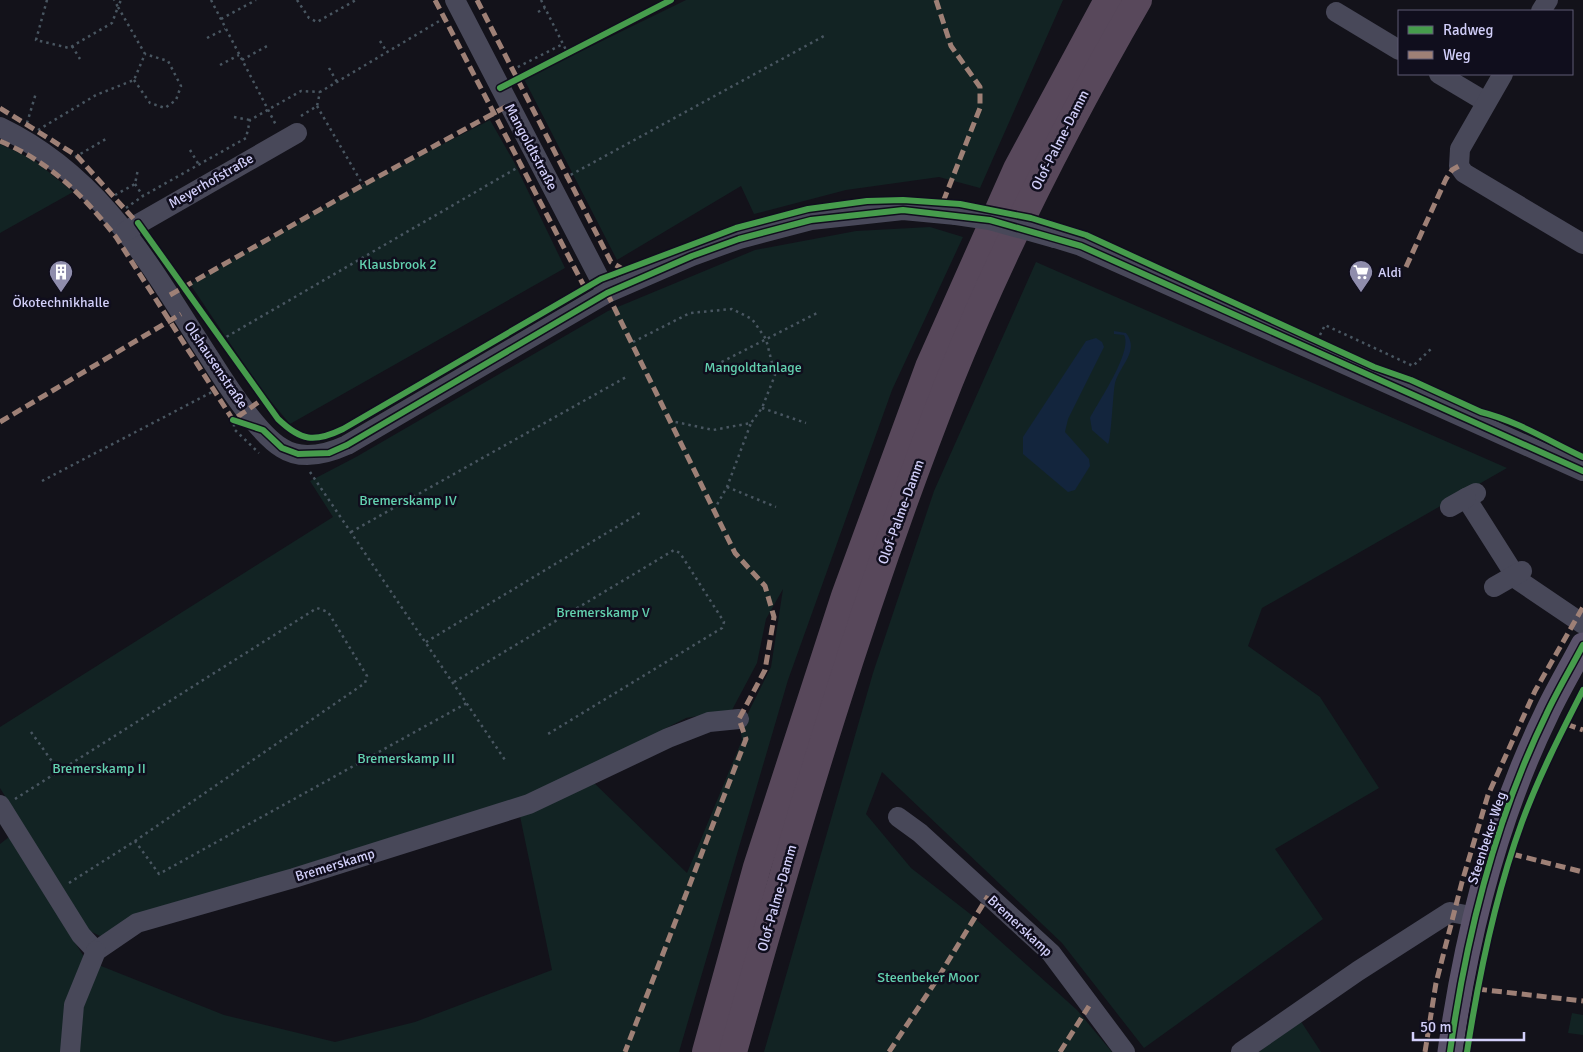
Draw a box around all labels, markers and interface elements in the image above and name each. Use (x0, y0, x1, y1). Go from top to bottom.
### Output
legend (1398, 10, 1573, 75)
text: Radweg (1443, 21, 1494, 39)
text: Weg (1443, 46, 1471, 64)
street label: Olof-Palme-Damm (1027, 87, 1093, 193)
street label: Mangoldtstraße (501, 101, 561, 193)
street label: Meyerhofstraße (166, 150, 256, 212)
park label: Klausbrook 2 (359, 256, 437, 273)
building icon: Ökotechnikhalle (48, 259, 74, 293)
supermarket icon: Aldi (1348, 259, 1374, 293)
place label: Aldi (1378, 264, 1402, 281)
place label: Ökotechnikhalle (12, 294, 110, 311)
street label: Olshausenstraße (181, 318, 251, 412)
park label: Mangoldtanlage (704, 359, 802, 376)
street label: Olof-Palme-Damm (874, 457, 928, 567)
park label: Bremerskamp IV (359, 492, 457, 509)
park label: Bremerskamp V (556, 604, 650, 621)
park label: Bremerskamp III (357, 750, 455, 767)
park label: Bremerskamp II (52, 760, 146, 777)
street label: Steenbeker Weg (1464, 790, 1510, 886)
street label: Olof-Palme-Damm (754, 843, 800, 953)
street label: Bremerskamp (293, 845, 377, 885)
street label: Bremerskamp (984, 892, 1056, 960)
park label: Steenbeker Moor (877, 969, 980, 986)
scale bar (1413, 1010, 1524, 1042)
text: 50 m (1420, 1018, 1451, 1036)

